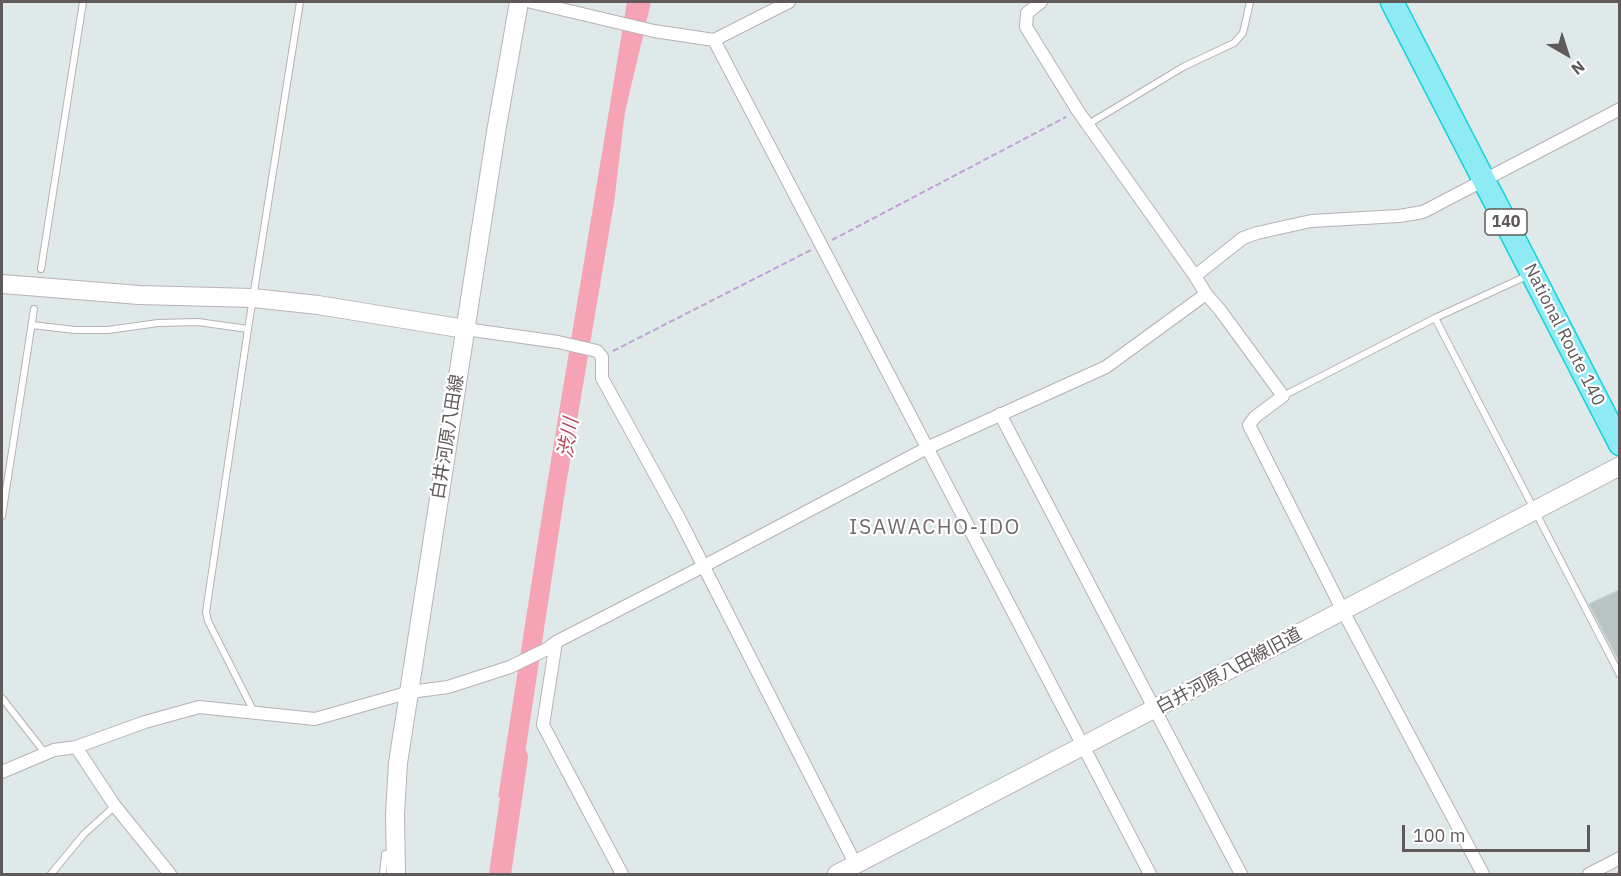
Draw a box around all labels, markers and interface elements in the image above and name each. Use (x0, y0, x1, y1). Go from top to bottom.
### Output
north arrow (1537, 24, 1597, 84)
text: N (1568, 57, 1589, 79)
road number: 140 (1485, 209, 1527, 235)
street label: National Route 140 (1519, 260, 1609, 410)
street label: 白井河原八田線 (427, 373, 469, 501)
water label: 渋川 (554, 416, 584, 460)
district label: ISAWACHO-IDO (849, 515, 1021, 541)
street label: 白井河原八田線旧道 (1152, 623, 1306, 719)
scale bar (1405, 813, 1592, 851)
text: 100 m (1413, 824, 1465, 847)

